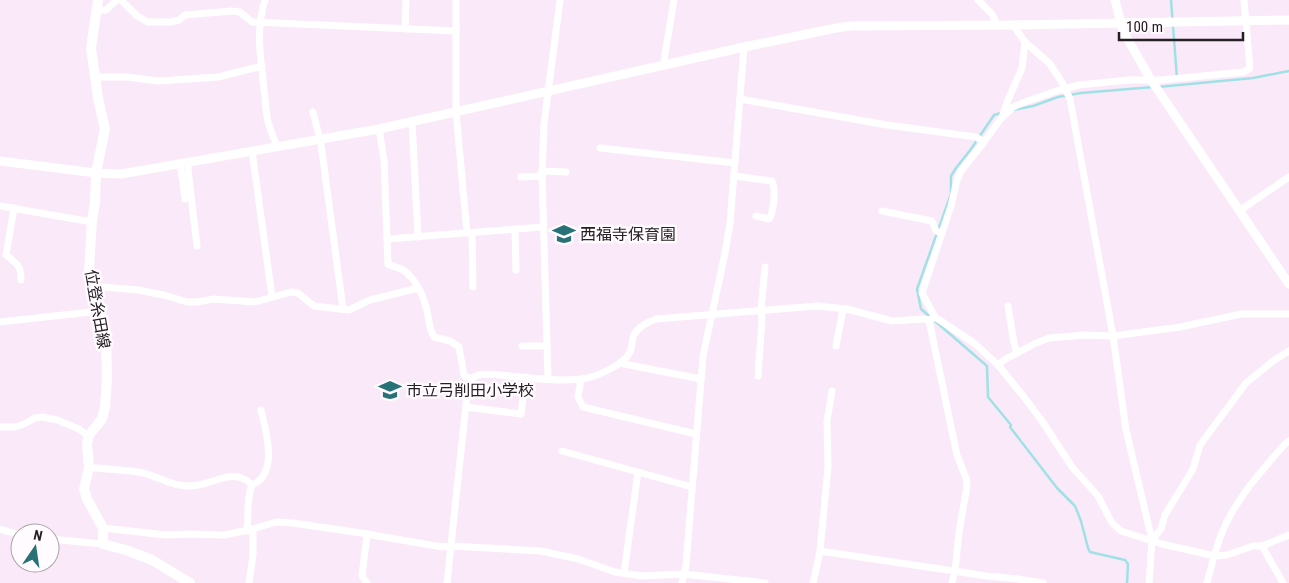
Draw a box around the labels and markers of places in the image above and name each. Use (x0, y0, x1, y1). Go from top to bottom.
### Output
school or university icon: 西福寺保育園 (551, 221, 577, 247)
place label: 西福寺保育園 (580, 225, 676, 244)
school or university icon: 市立弓削田小学校 (377, 377, 403, 403)
place label: 市立弓削田小学校 (406, 381, 534, 400)

